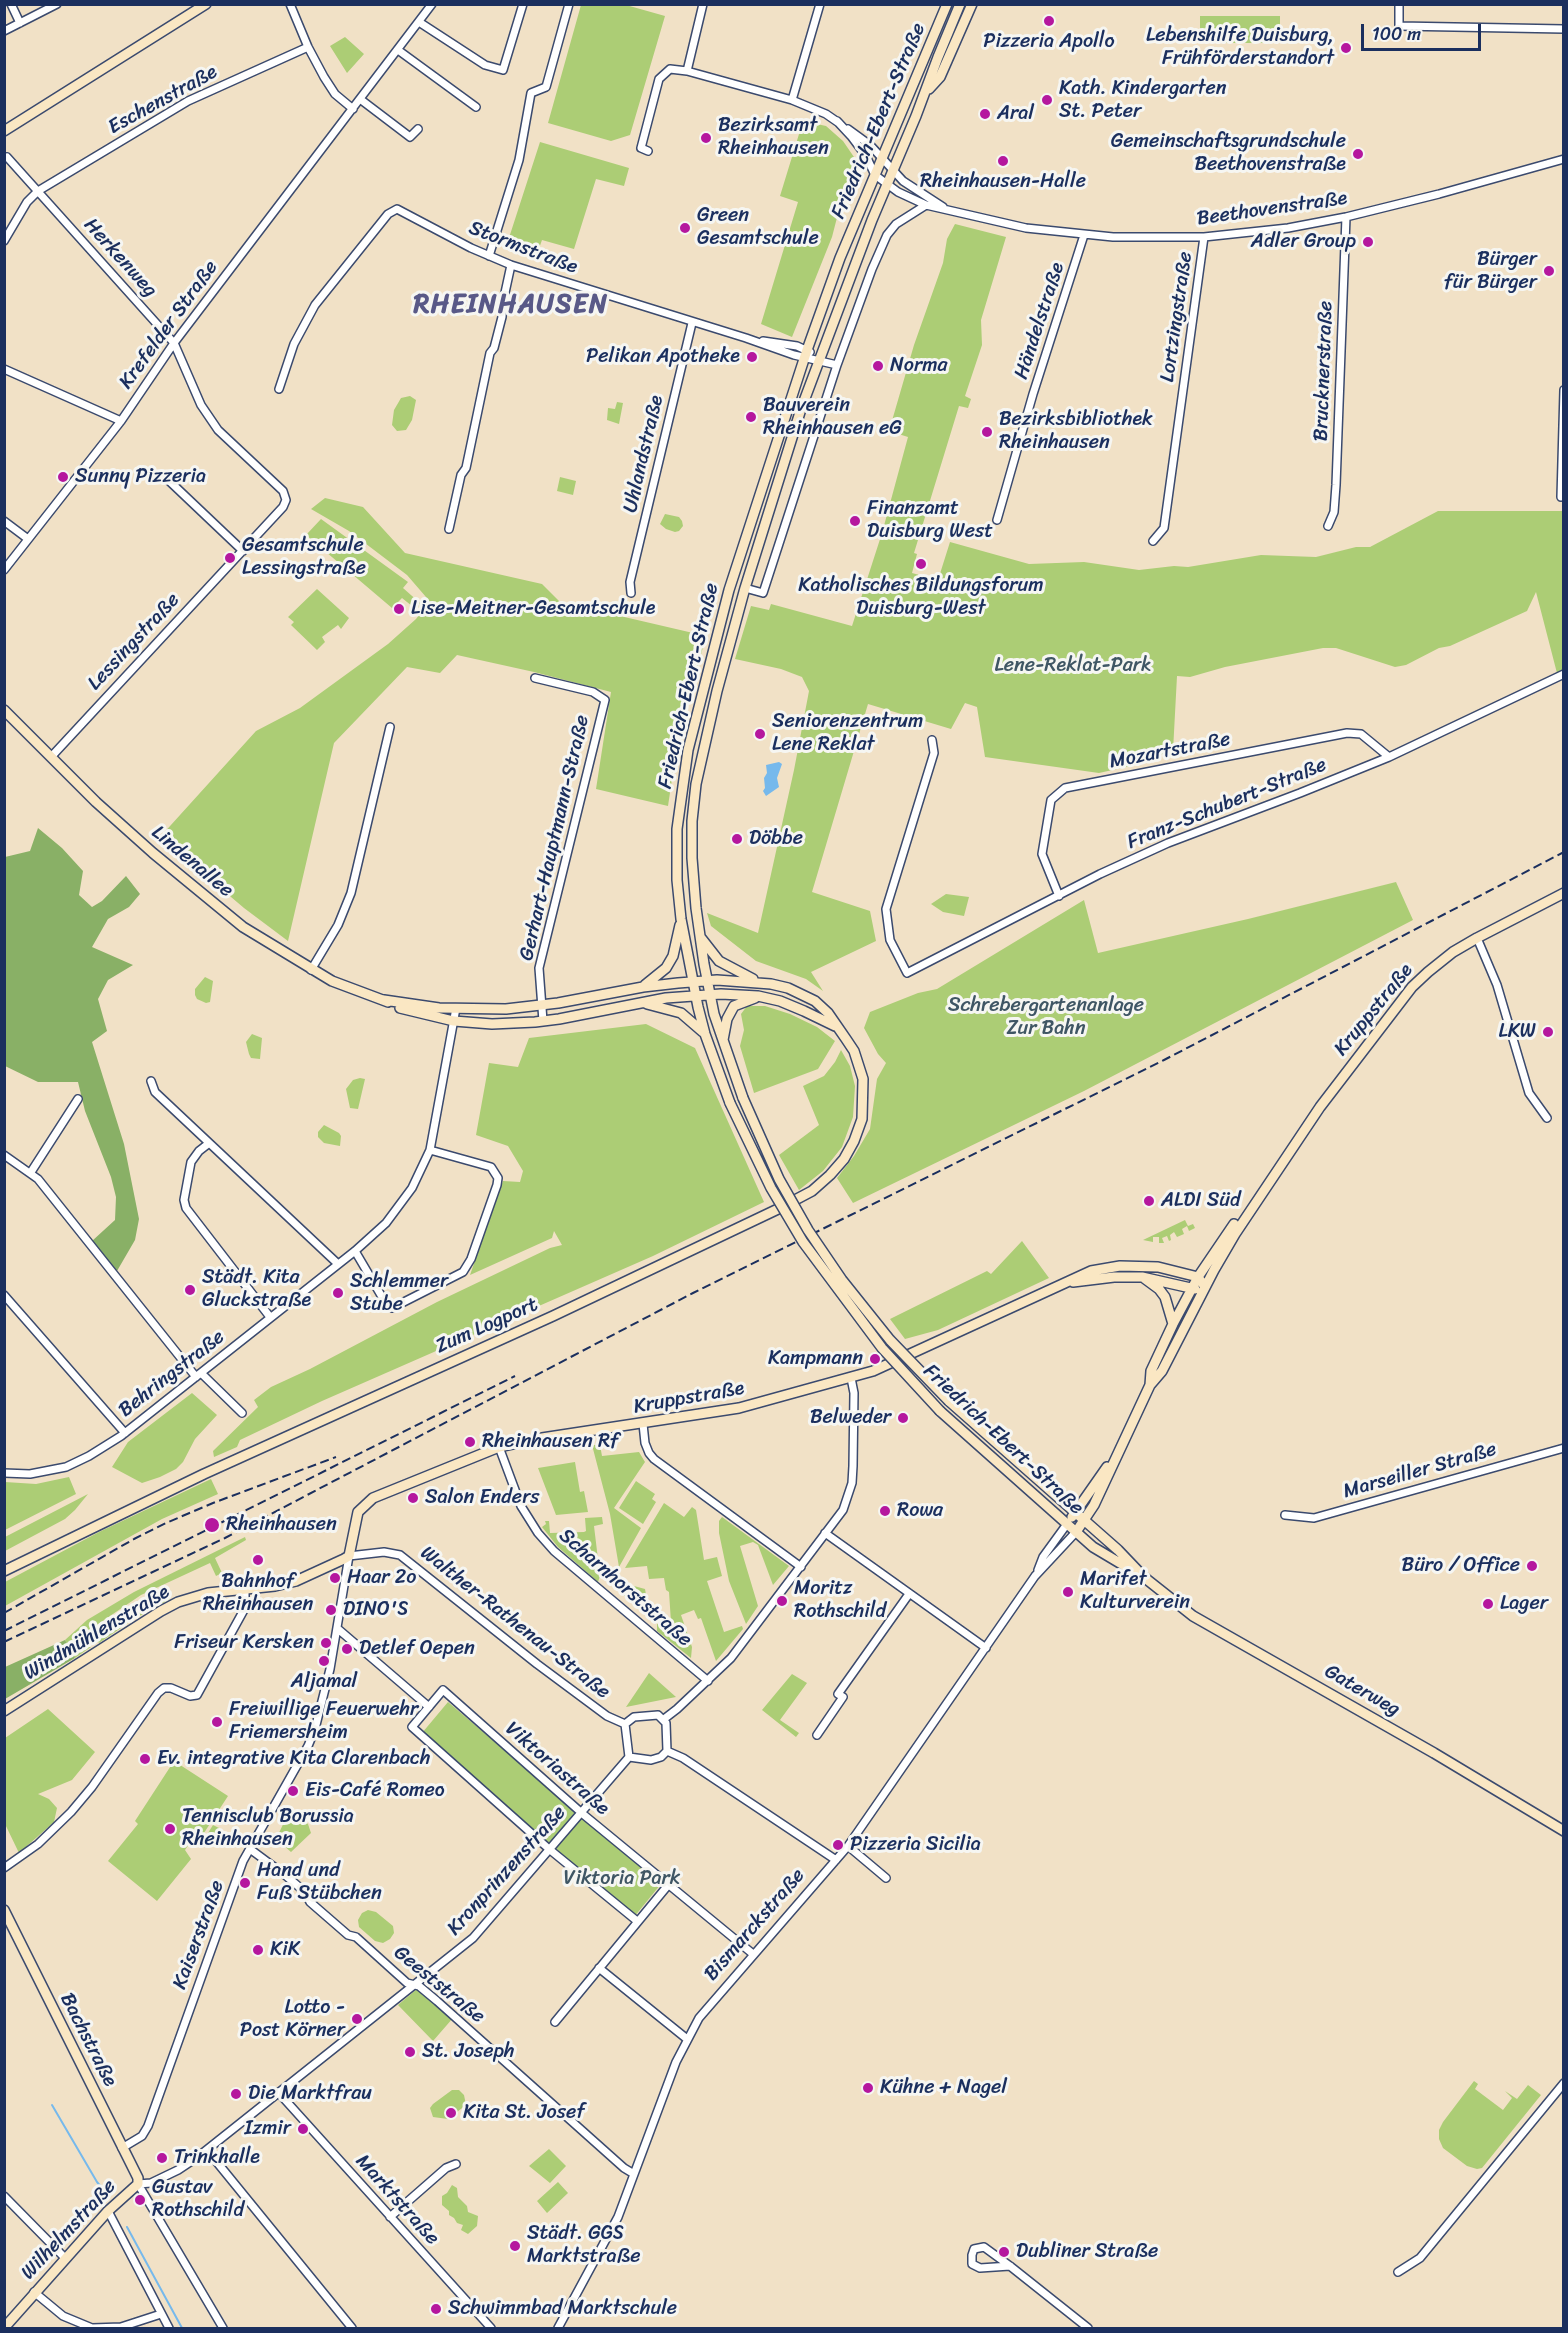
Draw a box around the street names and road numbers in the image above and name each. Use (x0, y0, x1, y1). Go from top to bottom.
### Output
street label: Friedrich-Ebert-Straße (827, 20, 931, 222)
street label: Eschenstraße (104, 60, 222, 140)
street label: Beethovenstraße (1195, 187, 1349, 231)
street label: Herkenweg (78, 214, 162, 302)
street label: Stormstraße (465, 216, 581, 280)
street label: Lortzingstraße (1156, 250, 1198, 384)
street label: Krefelder Straße (114, 256, 224, 394)
street label: Händelstraße (1010, 260, 1070, 382)
street label: Brucknerstraße (1310, 300, 1338, 442)
street label: Uhlandstraße (619, 393, 669, 515)
street label: Friedrich-Ebert-Straße (654, 581, 724, 791)
street label: Lessingstraße (83, 588, 185, 696)
street label: Gerhart-Hauptmann-Straße (515, 713, 595, 963)
street label: Mozartstraße (1108, 728, 1232, 774)
street label: Franz-Schubert-Straße (1124, 753, 1330, 855)
street label: Lindenallee (146, 821, 238, 903)
street label: Kruppstraße (1329, 959, 1419, 1061)
street label: Zum Logport (432, 1293, 542, 1359)
street label: Behringstraße (114, 1325, 230, 1423)
street label: Friedrich-Ebert-Straße (918, 1360, 1088, 1520)
street label: Kruppstraße (632, 1376, 746, 1420)
street label: Marseiller Straße (1341, 1438, 1499, 1504)
street label: Scharnhorststraße (554, 1524, 696, 1652)
street label: Walther-Rathenau-Straße (415, 1541, 615, 1705)
street label: Windmühlenstraße (20, 1580, 174, 1686)
street label: Gaterweg (1320, 1660, 1404, 1722)
street label: Viktoriastraße (500, 1717, 614, 1821)
street label: Kronprinzenstraße (443, 1801, 571, 1941)
street label: Bismarckstraße (700, 1864, 810, 1986)
street label: Kaiserstraße (168, 1877, 230, 1993)
street label: Geeststraße (389, 1941, 489, 2029)
street label: Bachstraße (54, 1989, 122, 2091)
street label: Marktstraße (350, 2150, 444, 2250)
street label: Wilhelmstraße (17, 2175, 121, 2285)

